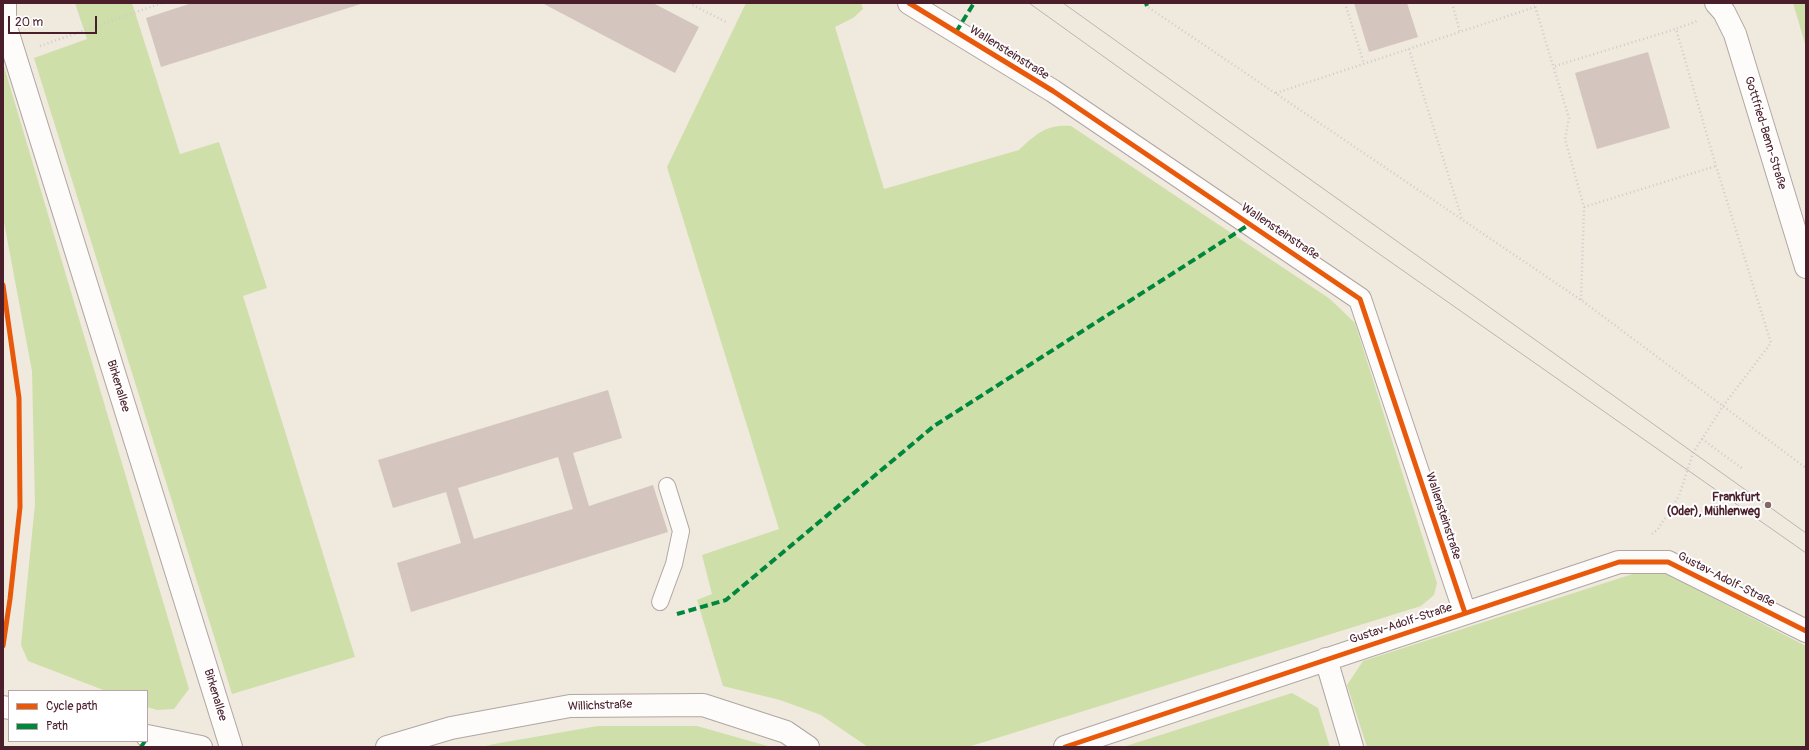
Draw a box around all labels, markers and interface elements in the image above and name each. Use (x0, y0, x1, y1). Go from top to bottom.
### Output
scale bar (10, 8, 99, 34)
text: 20 m (15, 15, 43, 30)
street label: Wallensteinstraße (967, 23, 1051, 83)
street label: Gottfried-Benn-Straße (1741, 75, 1789, 191)
street label: Wallensteinstraße (1238, 201, 1322, 263)
street label: Birkenallee (103, 358, 133, 414)
street label: Wallensteinstraße (1422, 471, 1464, 561)
place label: Frankfurt (Oder), Mühlenweg (1667, 491, 1760, 519)
marker: Frankfurt (Oder), Mühlenweg (1763, 500, 1773, 510)
street label: Gustav-Adolf-Straße (1675, 549, 1777, 611)
street label: Gustav-Adolf-Straße (1348, 601, 1454, 647)
street label: Birkenallee (200, 667, 230, 723)
legend (8, 690, 148, 742)
street label: Willichstraße (568, 698, 632, 714)
text: Cycle path (46, 699, 97, 714)
text: Path (46, 719, 68, 734)

